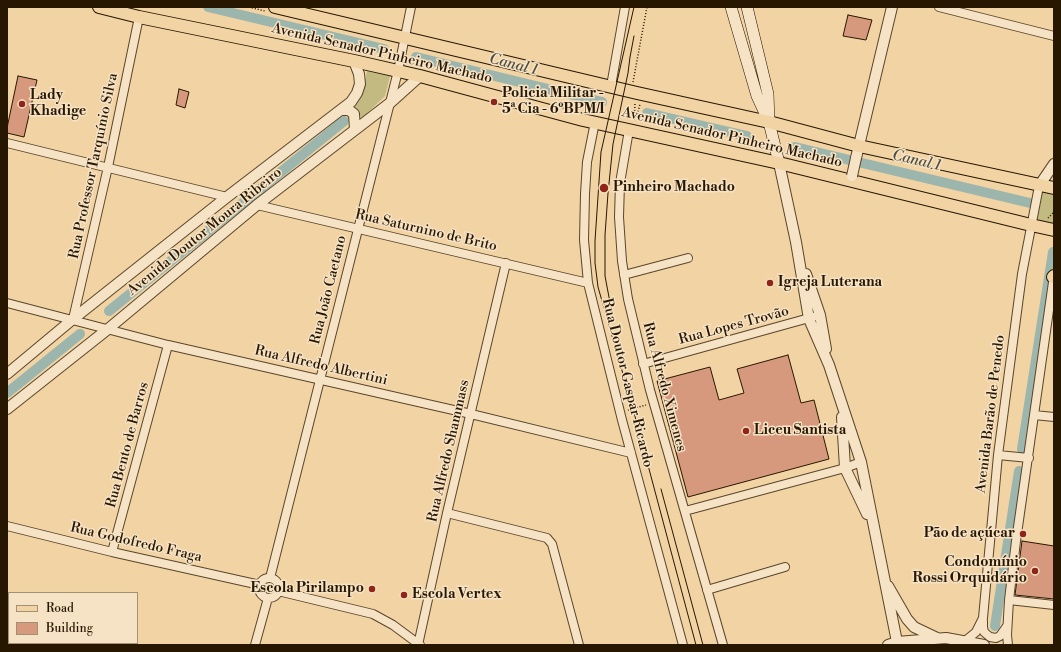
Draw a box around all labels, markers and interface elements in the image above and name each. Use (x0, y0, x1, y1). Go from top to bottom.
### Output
street label: Avenida Senador Pinheiro Machado (270, 20, 494, 88)
water label: Canal 1 (487, 50, 539, 80)
street label: Rua Professor Tarquínio Silva (66, 72, 122, 260)
place label: Policia Militar - 5ª Cia - 6ºBPM/I (502, 86, 605, 118)
place label: Lady Khadige (30, 88, 86, 120)
marker: Policia Militar - 5ª Cia - 6ºBPM/I (489, 97, 499, 107)
marker: Lady Khadige (17, 99, 27, 109)
street label: Avenida Senador Pinheiro Machado (620, 104, 844, 172)
water label: Canal 1 (890, 147, 942, 175)
street label: Avenida Doutor Moura Ribeiro (124, 164, 286, 300)
place label: Pinheiro Machado (613, 180, 735, 196)
marker: Pinheiro Machado (598, 182, 610, 194)
street label: Rua Saturnino de Brito (353, 206, 499, 256)
street label: Rua João Caetano (307, 234, 351, 346)
place label: Igreja Luterana (778, 275, 882, 291)
marker: Igreja Luterana (765, 278, 775, 288)
street label: Rua Doutor Gaspar Ricardo (598, 297, 656, 469)
street label: Rua Lopes Trovão (677, 303, 791, 349)
street label: Rua Alfredo Ximenes (639, 321, 689, 453)
street label: Avenida Barão de Penedo (973, 334, 1009, 494)
street label: Rua Alfredo Albertini (253, 343, 389, 389)
street label: Rua Alfredo Shammass (424, 378, 474, 524)
street label: Rua Bento de Barros (103, 380, 153, 510)
place label: Liceu Santista (754, 423, 846, 439)
marker: Liceu Santista (741, 426, 751, 436)
street label: Rua Godofredo Fraga (69, 520, 203, 566)
place label: Pão de açúcar (924, 526, 1015, 542)
marker: Pão de açúcar (1018, 529, 1028, 539)
place label: Condomínio Rossi Orquidário (913, 555, 1027, 588)
marker: Condomínio Rossi Orquidário (1030, 566, 1040, 576)
place label: Escola Pirilampo (250, 581, 364, 597)
marker: Escola Pirilampo (367, 584, 377, 594)
place label: Escola Vertex (412, 587, 501, 603)
marker: Escola Vertex (399, 590, 409, 600)
legend (8, 592, 138, 644)
text: Road (46, 601, 74, 616)
text: Building (46, 621, 93, 636)

